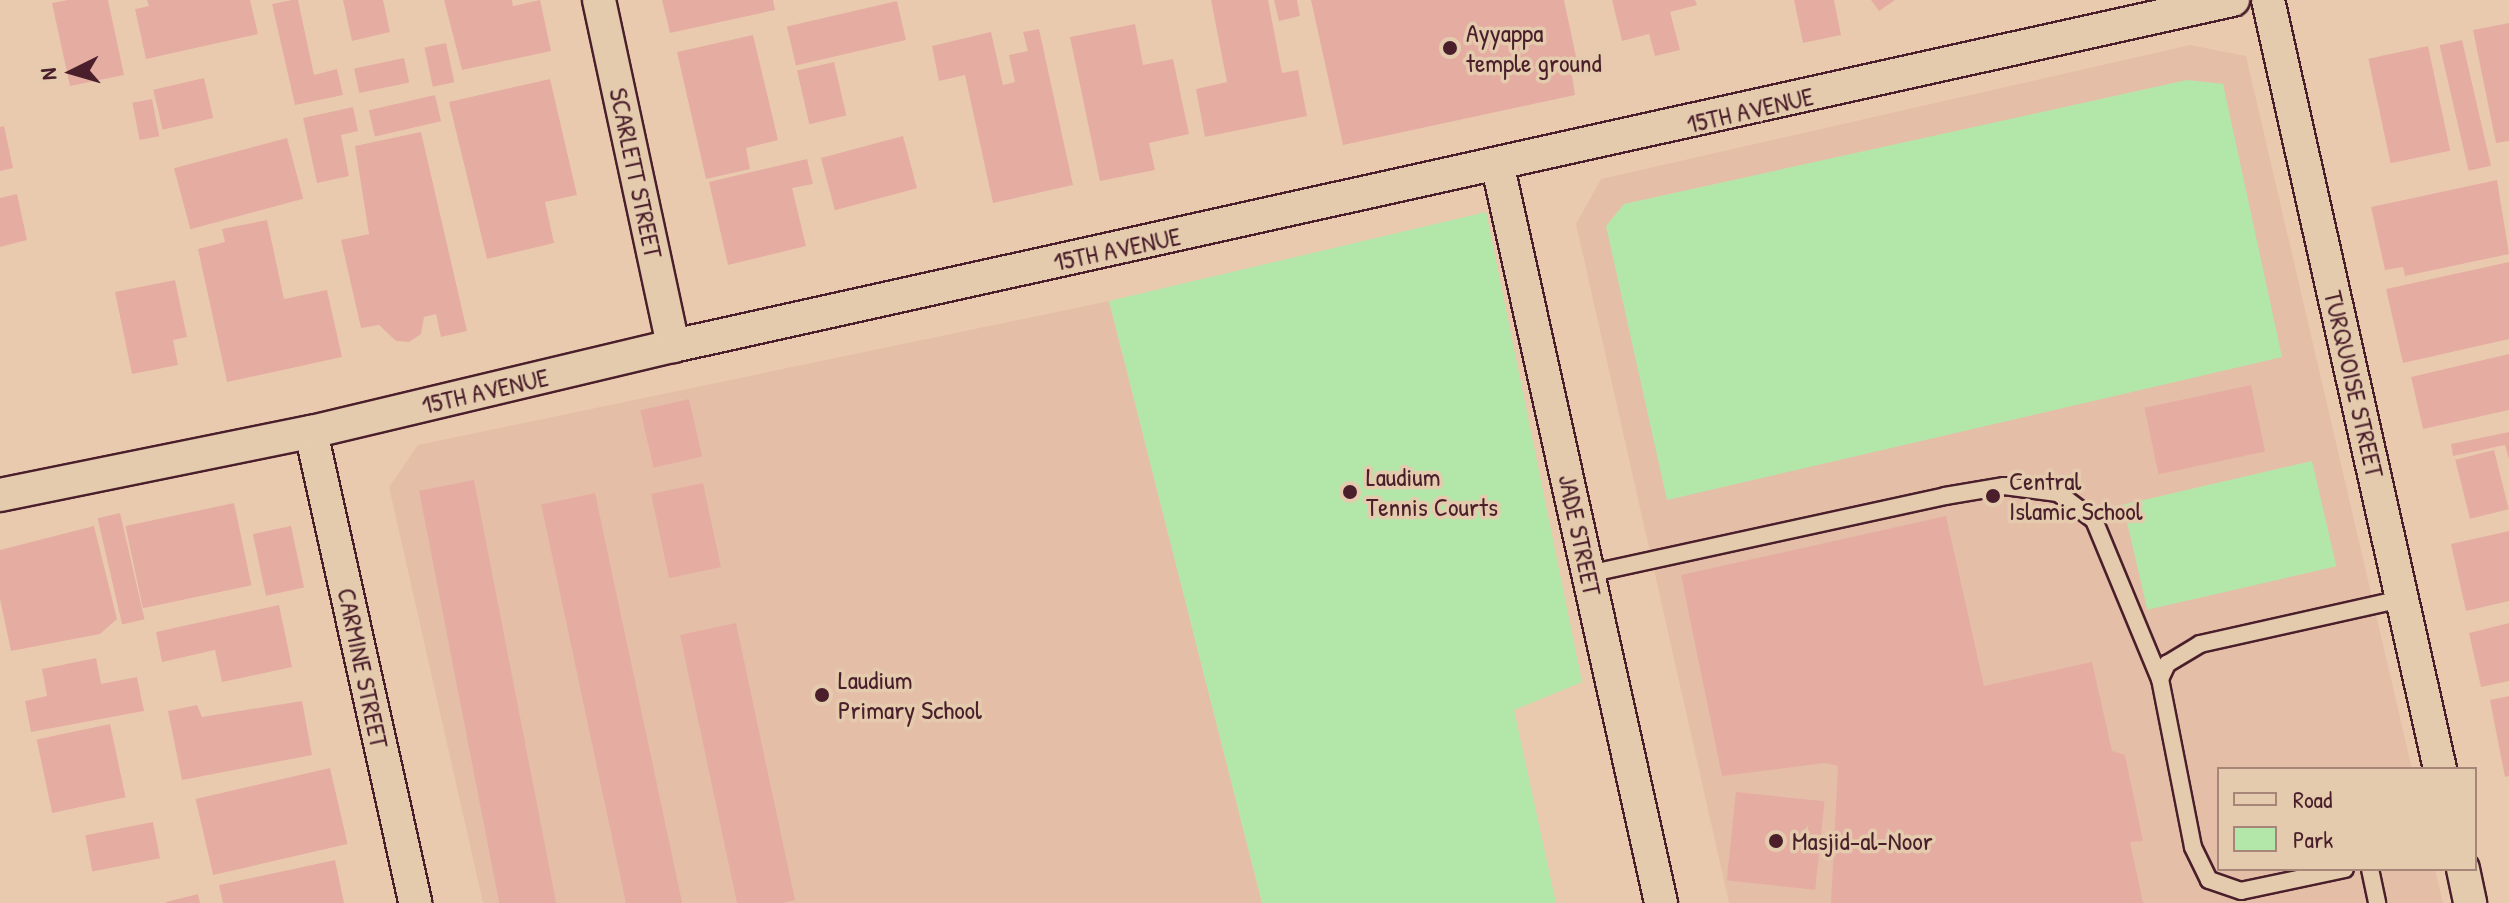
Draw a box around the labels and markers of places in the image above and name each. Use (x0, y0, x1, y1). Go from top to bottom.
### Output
place label: Ayyappa temple ground (1466, 17, 1602, 78)
marker: Ayyappa temple ground (1441, 39, 1459, 57)
place label: Laudium Tennis Courts (1366, 461, 1498, 522)
place label: Central Islamic School (2009, 465, 2143, 526)
marker: Laudium Tennis Courts (1341, 483, 1359, 501)
marker: Central Islamic School (1984, 487, 2002, 505)
place label: Laudium Primary School (838, 664, 982, 726)
marker: Laudium Primary School (813, 686, 831, 704)
place label: Masjid-al-Noor (1792, 825, 1933, 857)
marker: Masjid-al-Noor (1767, 832, 1785, 850)

